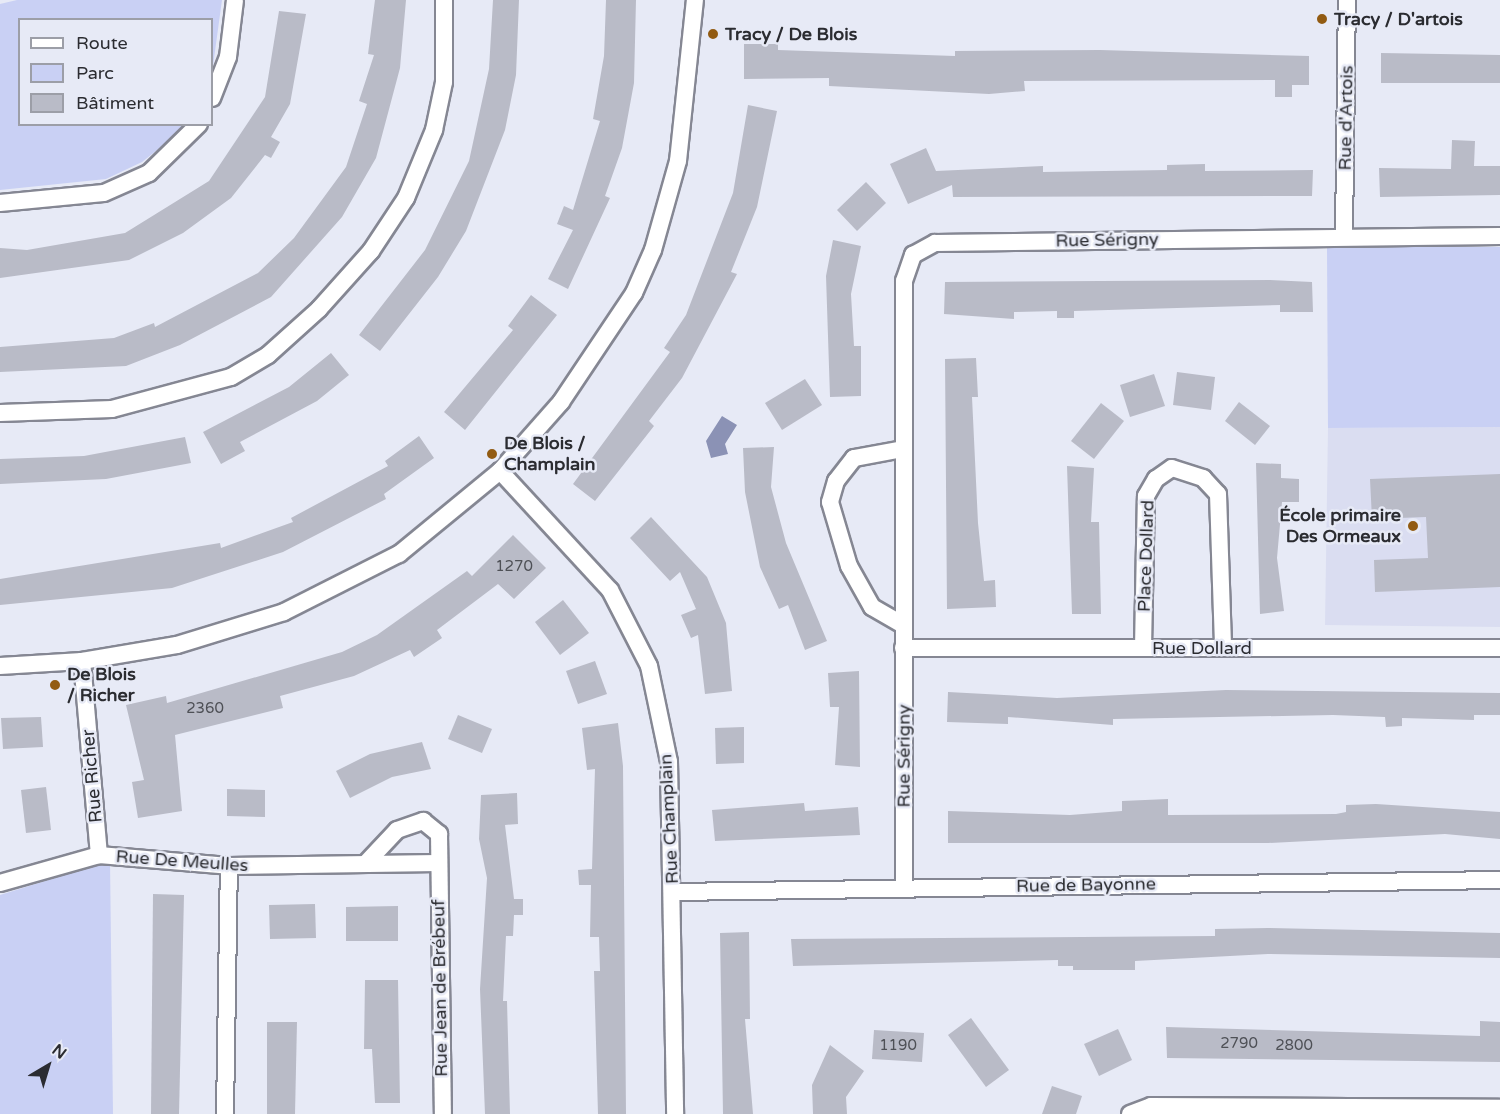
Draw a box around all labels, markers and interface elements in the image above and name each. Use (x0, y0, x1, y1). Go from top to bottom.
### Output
place label: Tracy / D'artois (1334, 8, 1463, 30)
marker: Tracy / D'artois (1315, 12, 1329, 26)
legend (18, 18, 213, 126)
place label: Tracy / De Blois (725, 23, 857, 45)
marker: Tracy / De Blois (706, 27, 720, 41)
text: Route (76, 32, 128, 54)
text: Parc (76, 62, 114, 84)
street label: Rue d'Artois (1334, 65, 1358, 171)
text: Bâtiment (76, 92, 154, 114)
street label: Rue Sérigny (1055, 228, 1159, 252)
place label: De Blois / Champlain (504, 433, 596, 476)
marker: De Blois / Champlain (485, 447, 499, 461)
street label: Place Dollard (1133, 500, 1159, 612)
place label: École primaire Des Ormeaux (1279, 505, 1401, 548)
marker: École primaire Des Ormeaux (1406, 519, 1420, 533)
house number: 1270 (495, 558, 533, 576)
street label: Rue Dollard (1152, 637, 1252, 659)
place label: De Blois / Richer (67, 664, 136, 706)
marker: De Blois / Richer (48, 678, 62, 692)
house number: 2360 (186, 700, 224, 718)
street label: Rue Sérigny (893, 704, 915, 808)
street label: Rue Richer (77, 728, 107, 824)
street label: Rue Champlain (655, 753, 683, 885)
street label: Rue De Meulles (115, 846, 249, 876)
street label: Rue de Bayonne (1016, 873, 1156, 897)
street label: Rue Jean de Brébeuf (428, 899, 452, 1077)
house number: 2790 (1220, 1035, 1258, 1053)
north arrow (18, 1036, 78, 1096)
house number: 1190 (879, 1037, 917, 1055)
house number: 2800 (1275, 1037, 1313, 1055)
text: N (48, 1040, 70, 1064)

